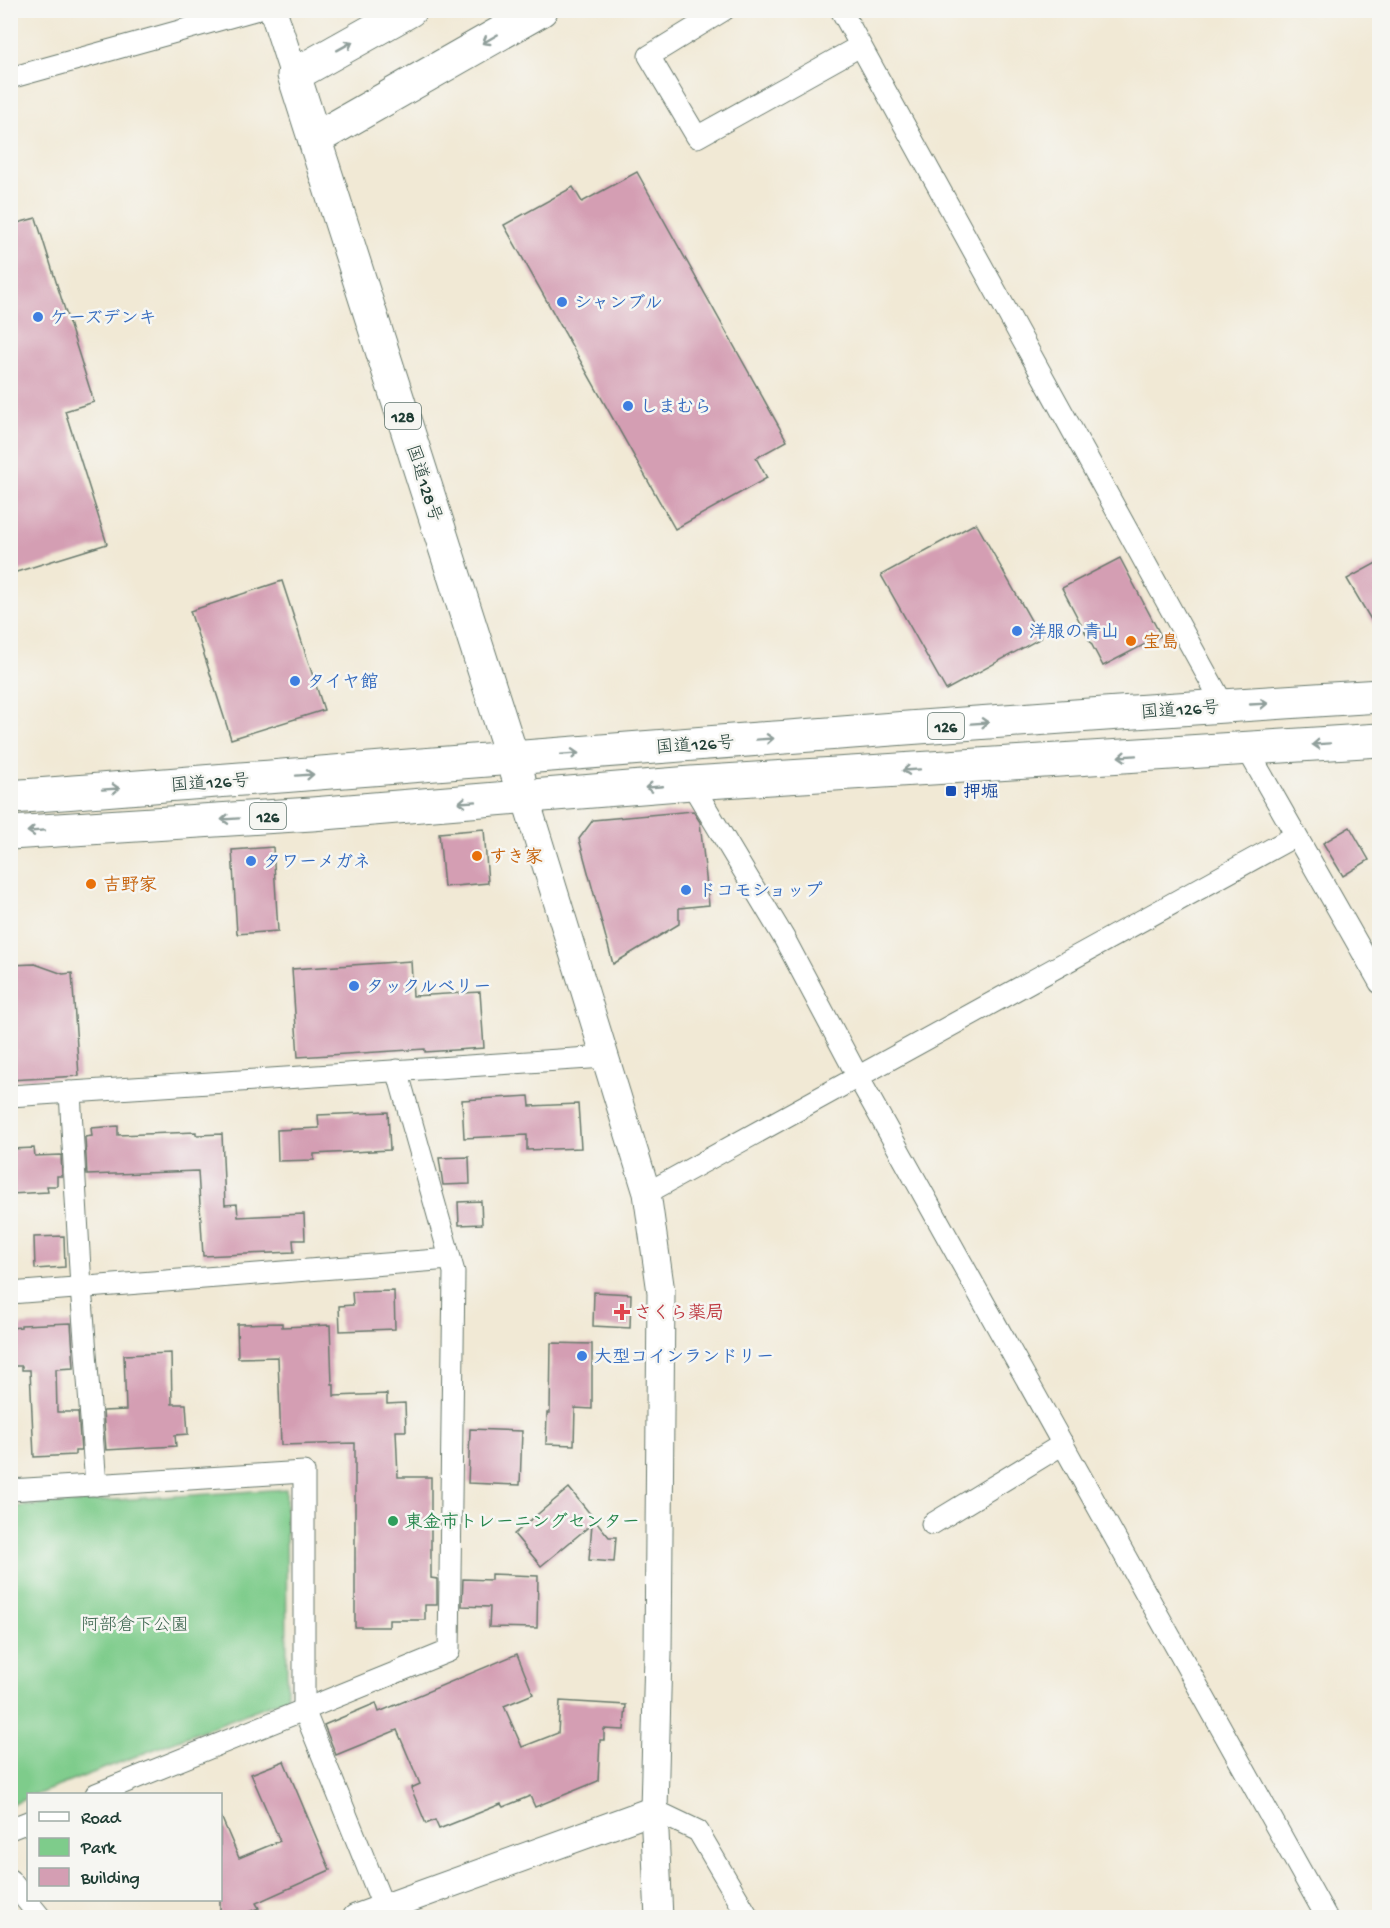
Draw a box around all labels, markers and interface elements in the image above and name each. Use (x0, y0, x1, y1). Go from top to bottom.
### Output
one-way arrow (482, 33, 499, 45)
one-way arrow (336, 40, 353, 52)
place label: シャンブル (574, 293, 662, 315)
marker: シャンブル (555, 295, 569, 309)
place label: ケーズデンキ (50, 309, 157, 330)
marker: ケーズデンキ (31, 310, 45, 324)
place label: しまむら (640, 398, 712, 419)
marker: しまむら (621, 399, 635, 413)
road number: 128 (385, 403, 421, 429)
street label: 国道128号 (400, 442, 446, 525)
place label: 洋服の青山 (1029, 622, 1119, 644)
marker: 洋服の青山 (1010, 624, 1024, 638)
place label: 宝島 (1143, 632, 1179, 654)
marker: 宝島 (1124, 634, 1138, 648)
place label: タイヤ館 (307, 672, 378, 694)
marker: タイヤ館 (288, 674, 302, 688)
street label: 国道126号 (1140, 697, 1220, 725)
one-way arrow (1248, 698, 1268, 709)
road number: 126 (928, 713, 964, 739)
one-way arrow (970, 718, 990, 729)
street label: 国道126号 (655, 732, 735, 760)
one-way arrow (754, 733, 774, 744)
one-way arrow (1312, 738, 1332, 749)
one-way arrow (560, 748, 580, 759)
one-way arrow (1117, 751, 1137, 762)
one-way arrow (901, 764, 921, 775)
one-way arrow (295, 769, 315, 780)
street label: 国道126号 (170, 770, 250, 798)
one-way arrow (644, 781, 664, 792)
place label: 押堀 (963, 782, 999, 804)
one-way arrow (100, 784, 120, 795)
marker: 押堀 (944, 784, 958, 798)
one-way arrow (457, 797, 477, 808)
road number: 126 (250, 803, 286, 829)
one-way arrow (221, 813, 241, 824)
one-way arrow (26, 826, 46, 837)
place label: すき家 (489, 847, 543, 869)
marker: すき家 (470, 849, 484, 863)
place label: タワーメガネ (263, 853, 371, 874)
marker: タワーメガネ (244, 854, 258, 868)
place label: 吉野家 (103, 875, 157, 897)
marker: 吉野家 (84, 877, 98, 891)
place label: ドコモショップ (698, 881, 823, 903)
marker: ドコモショップ (679, 883, 693, 897)
place label: タックルベリー (366, 978, 491, 999)
marker: タックルベリー (347, 979, 361, 993)
place label: さくら薬局 (634, 1303, 724, 1325)
marker: さくら薬局 (615, 1305, 629, 1319)
place label: 大型コインランドリー (594, 1347, 774, 1369)
marker: 大型コインランドリー (575, 1349, 589, 1363)
place label: 東金市トレーニングセンター (405, 1512, 640, 1534)
marker: 東金市トレーニングセンター (386, 1514, 400, 1528)
park label: 阿部倉下公園 (81, 1615, 189, 1637)
legend (27, 1793, 222, 1901)
text: Road (81, 1809, 122, 1830)
text: Park (80, 1839, 117, 1860)
text: Building (80, 1869, 140, 1890)

